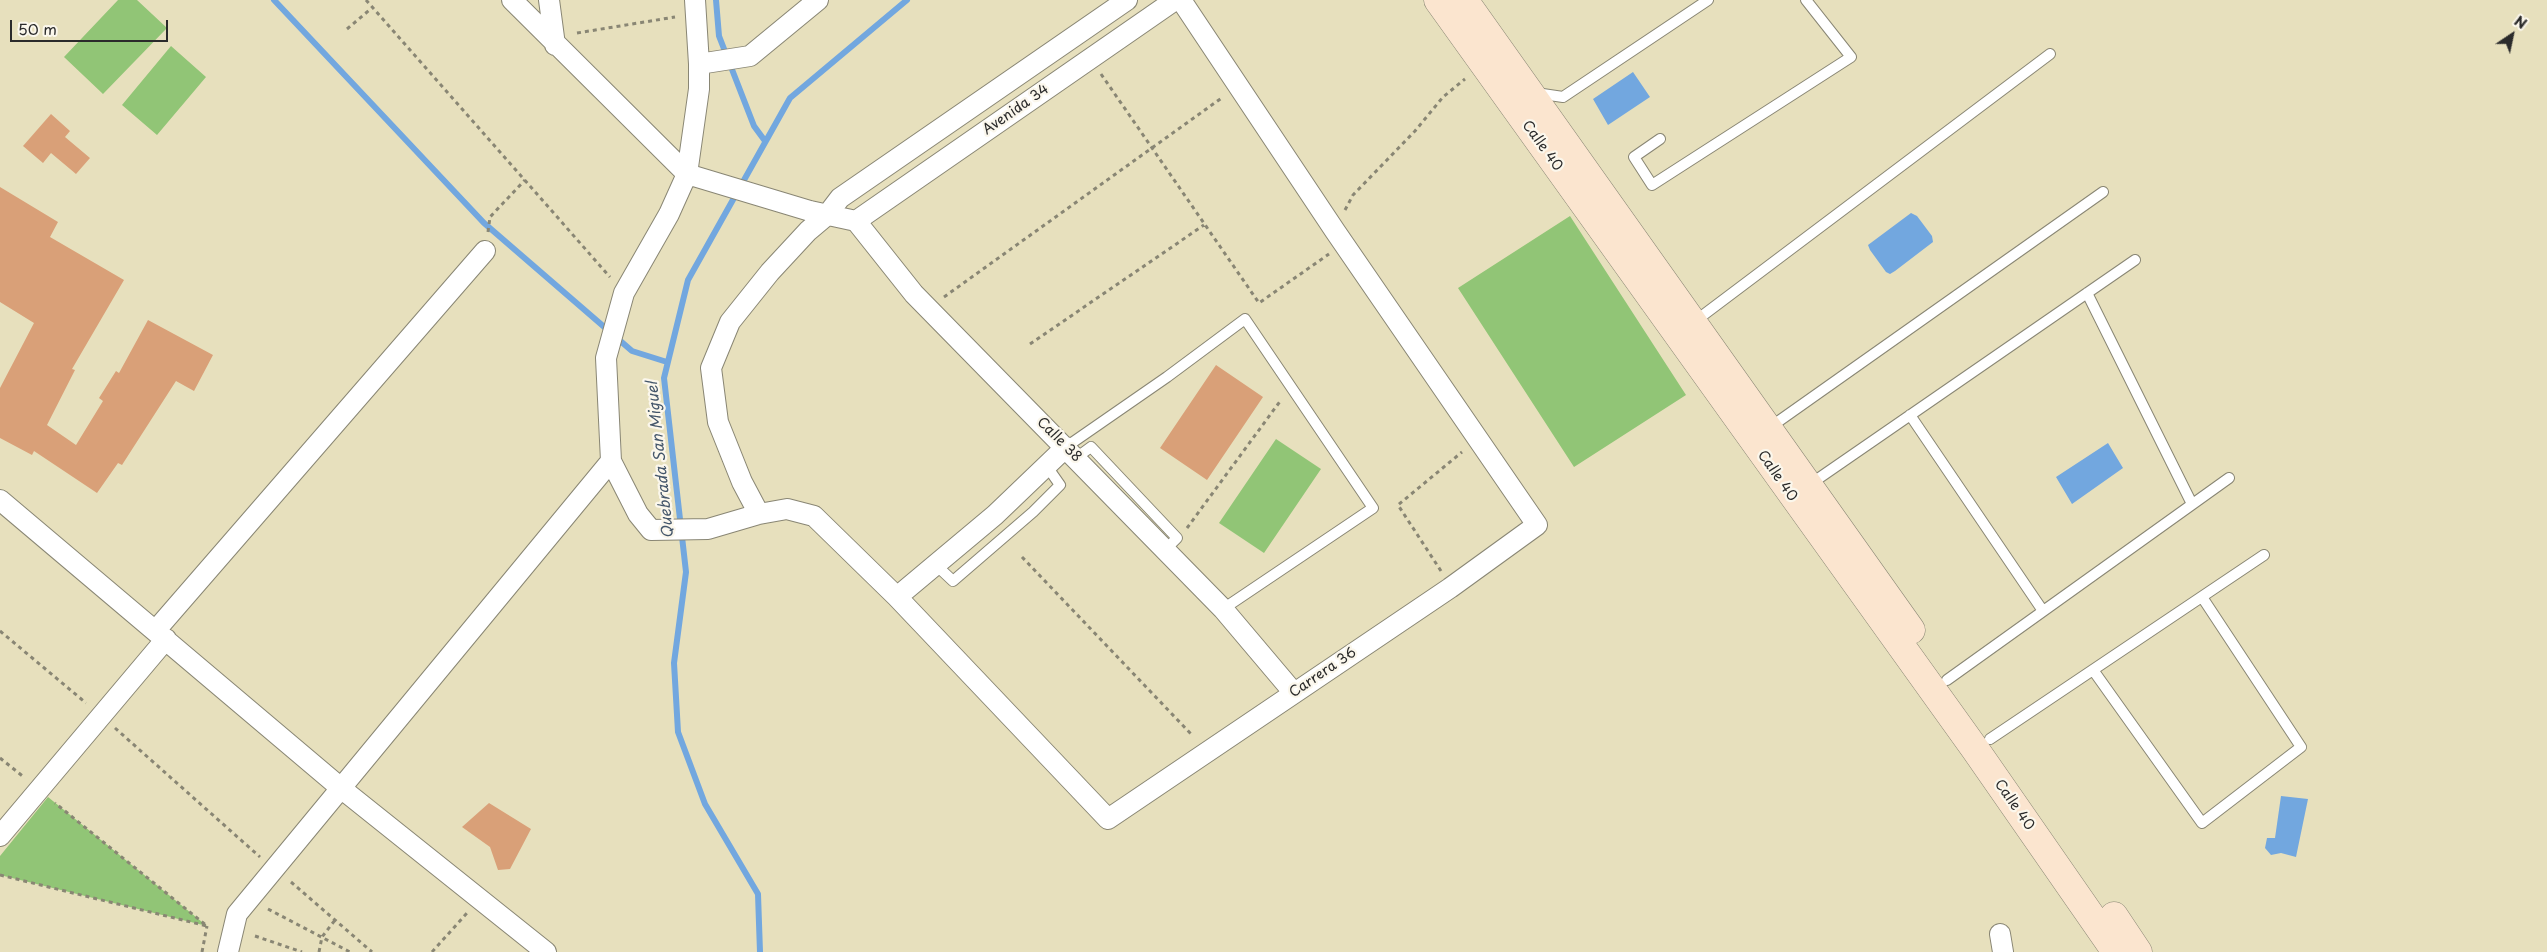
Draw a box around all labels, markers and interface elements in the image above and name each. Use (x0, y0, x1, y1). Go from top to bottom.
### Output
scale bar (12, 10, 170, 42)
north arrow (2487, 10, 2537, 60)
text: N (2510, 10, 2531, 34)
text: 50 m (18, 17, 57, 40)
street label: Avenida 34 (980, 81, 1052, 139)
street label: Calle 40 (1518, 118, 1566, 174)
water label: Quebrada San Miguel (644, 381, 678, 539)
street label: Calle 38 (1033, 414, 1085, 466)
street label: Calle 40 (1753, 447, 1801, 505)
street label: Carrera 36 (1286, 644, 1360, 702)
street label: Calle 40 (1990, 776, 2038, 834)

